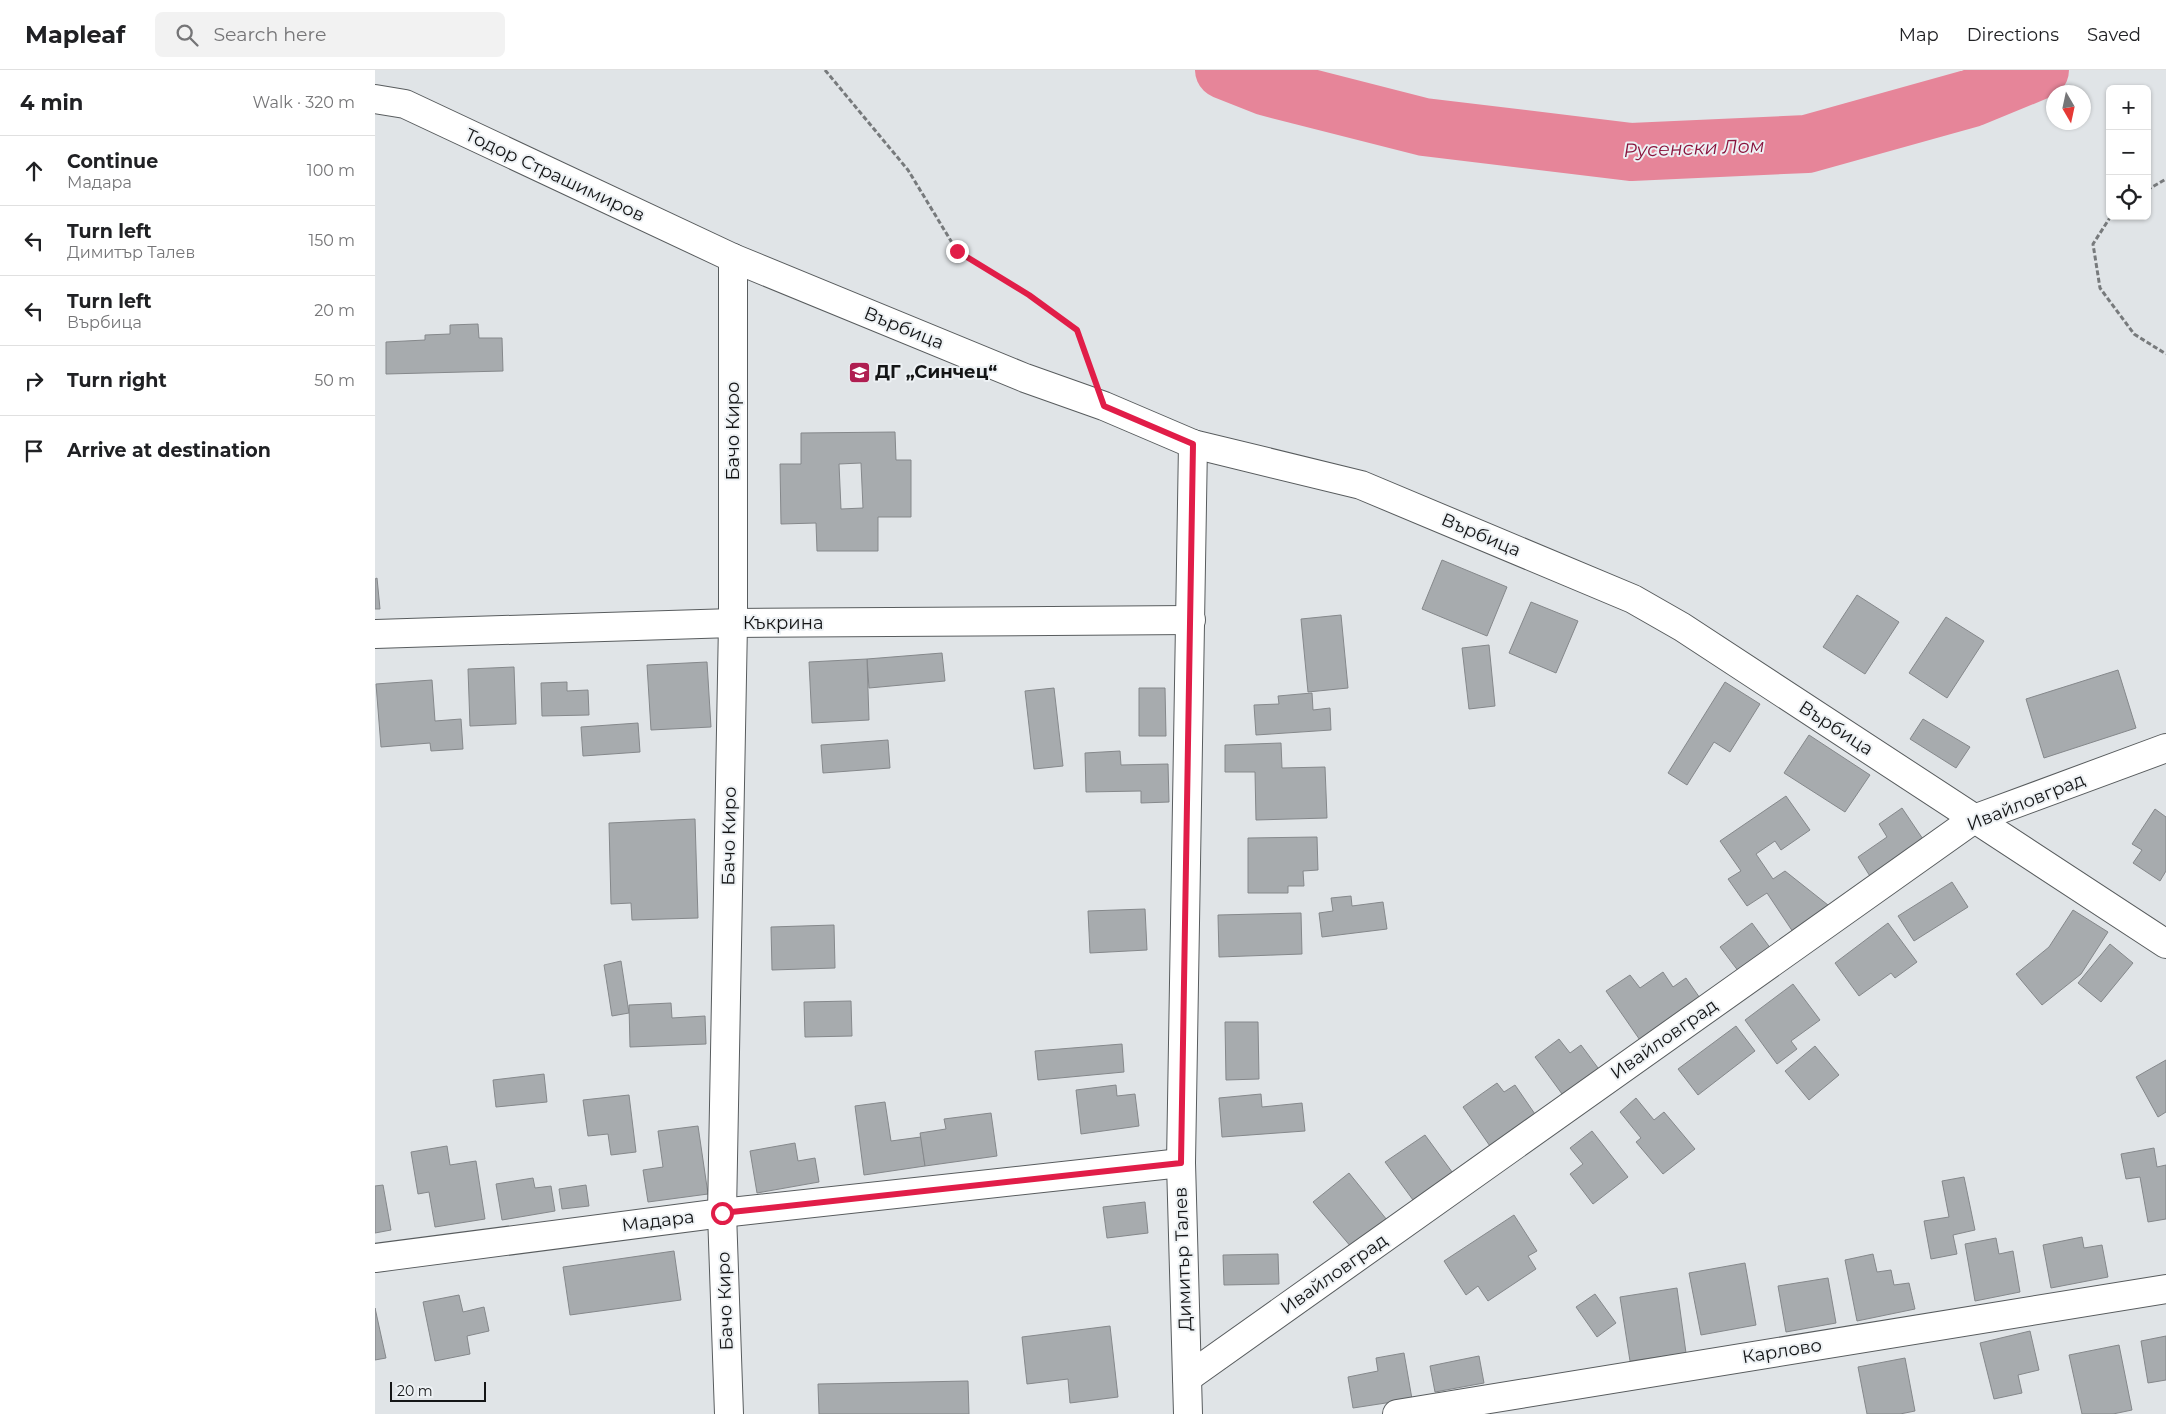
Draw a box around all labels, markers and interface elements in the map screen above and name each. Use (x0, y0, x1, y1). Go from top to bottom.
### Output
search box (155, 12, 505, 57)
text: Mapleaf (25, 20, 125, 49)
icon: search (173, 21, 201, 49)
text: Search here (213, 23, 326, 46)
text: Map (1899, 24, 1939, 46)
text: Directions (1967, 24, 2059, 46)
text: Saved (2087, 24, 2141, 46)
north arrow (2046, 85, 2091, 130)
map controls (2106, 85, 2151, 220)
button: + (2106, 85, 2151, 130)
text: 4 min (20, 90, 83, 115)
text: Walk · 320 m (253, 93, 355, 112)
street label: Тодор Страшимиров (462, 124, 648, 226)
button: − (2106, 130, 2151, 175)
water label: Русенски Лом (1623, 134, 1765, 162)
text: Continue (67, 150, 158, 173)
icon: ahead (20, 157, 48, 185)
text: 100 m (307, 161, 355, 180)
text: Мадара (67, 173, 132, 192)
button: locate (2106, 175, 2151, 220)
text: Turn left (67, 220, 152, 243)
icon: left (20, 227, 48, 255)
text: 150 m (308, 231, 355, 250)
route end (946, 240, 969, 263)
text: Димитър Талев (67, 243, 195, 262)
text: Turn left (67, 290, 152, 313)
icon: left (20, 297, 48, 325)
text: 20 m (314, 301, 355, 320)
street label: Върбица (861, 302, 947, 354)
text: Върбица (67, 313, 142, 332)
school or university icon: ДГ „Синчец“ (847, 360, 871, 384)
place label: ДГ „Синчец“ (875, 361, 997, 383)
icon: right (20, 367, 48, 395)
text: Turn right (67, 369, 167, 392)
text: 50 m (314, 371, 355, 390)
street label: Бачо Киро (722, 381, 744, 481)
icon: arrive (20, 437, 48, 465)
text: Arrive at destination (67, 439, 271, 462)
street label: Върбица (1438, 508, 1524, 562)
street label: Къкрина (743, 612, 823, 634)
street label: Върбица (1795, 696, 1877, 760)
street label: Ивайловград (1964, 768, 2089, 836)
street label: Бачо Киро (717, 786, 741, 886)
street label: Ивайловград (1606, 994, 1722, 1084)
street label: Димитър Талев (1169, 1187, 1197, 1331)
route start (711, 1202, 734, 1225)
street label: Мадара (621, 1206, 695, 1236)
street label: Ивайловград (1276, 1229, 1392, 1319)
street label: Бачо Киро (712, 1251, 738, 1351)
street label: Карлово (1741, 1334, 1823, 1368)
scale bar (390, 1379, 486, 1402)
text: 20 m (397, 1382, 433, 1400)

